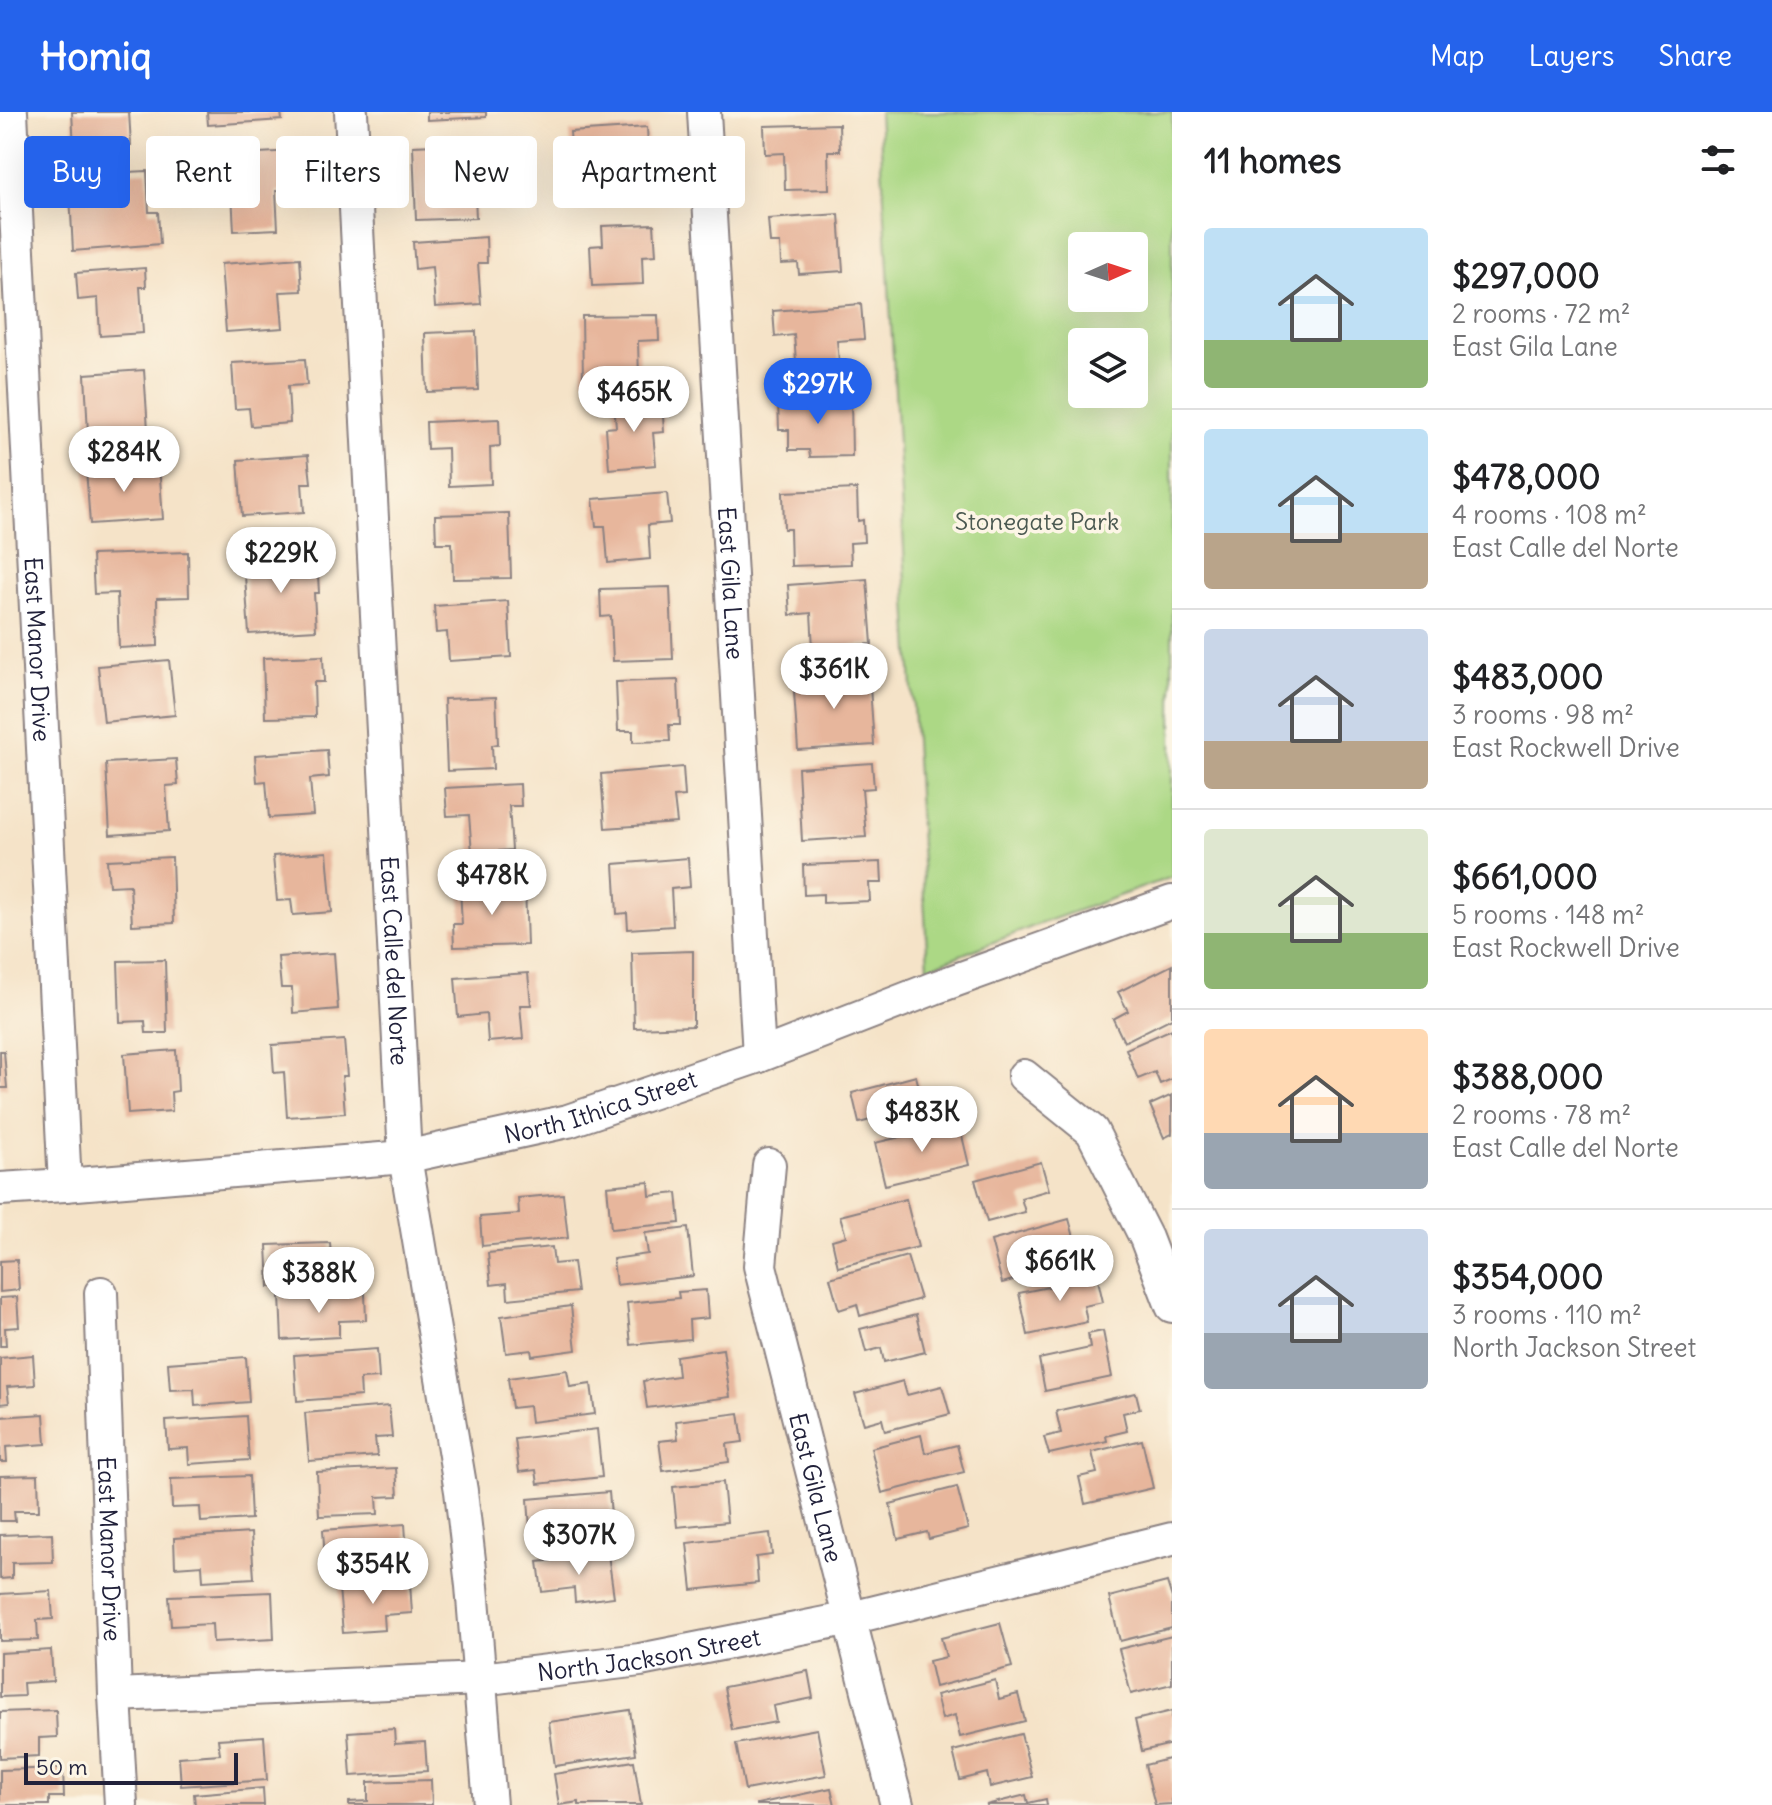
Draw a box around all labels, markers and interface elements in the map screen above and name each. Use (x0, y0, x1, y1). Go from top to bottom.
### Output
text: Homiq (40, 33, 152, 80)
text: Map (1430, 38, 1485, 74)
text: Layers (1529, 38, 1615, 74)
text: Share (1659, 38, 1732, 74)
chip: Buy (24, 136, 130, 208)
chip: Rent (146, 136, 260, 208)
chip: Filters (276, 136, 409, 208)
chip: New (425, 136, 537, 208)
chip: Apartment (553, 136, 745, 208)
icon: filters (1696, 138, 1740, 182)
text: 11 homes (1204, 139, 1341, 182)
north arrow (1068, 232, 1148, 312)
map controls (1068, 232, 1148, 408)
text: $297,000 (1452, 254, 1600, 297)
icon: home (1268, 260, 1364, 356)
text: 2 rooms · 72 m² (1452, 297, 1631, 330)
button: layers (1068, 328, 1148, 408)
text: East Gila Lane (1452, 330, 1618, 363)
pin: $297K (762, 358, 874, 426)
pin: $465K (578, 366, 690, 434)
text: $297K (782, 367, 854, 400)
text: $465K (596, 375, 672, 408)
pin: $284K (68, 426, 180, 494)
text: $284K (87, 435, 161, 468)
text: $478,000 (1452, 455, 1601, 498)
icon: home (1268, 461, 1364, 557)
text: 4 rooms · 108 m² (1452, 498, 1647, 531)
street label: East Gila Lane (712, 506, 751, 661)
park label: Stonegate Park (955, 506, 1119, 536)
pin: $229K (225, 527, 337, 595)
text: East Calle del Norte (1452, 531, 1679, 564)
text: $229K (244, 536, 318, 569)
street label: East Manor Drive (18, 556, 58, 742)
pin: $361K (778, 643, 890, 711)
text: $361K (799, 652, 869, 685)
text: $483,000 (1452, 655, 1604, 698)
icon: home (1268, 661, 1364, 757)
text: 3 rooms · 98 m² (1452, 698, 1634, 731)
text: East Rockwell Drive (1452, 731, 1680, 764)
pin: $478K (436, 849, 548, 917)
street label: East Calle del Norte (374, 855, 415, 1066)
text: $661,000 (1452, 855, 1598, 898)
text: $478K (456, 858, 528, 891)
icon: home (1268, 861, 1364, 957)
text: 5 rooms · 148 m² (1452, 898, 1645, 931)
text: East Rockwell Drive (1452, 931, 1680, 964)
text: $388,000 (1452, 1055, 1604, 1098)
icon: home (1268, 1061, 1364, 1157)
street label: North Ithica Street (501, 1063, 701, 1150)
pin: $483K (866, 1086, 978, 1154)
text: $483K (884, 1095, 960, 1128)
text: 2 rooms · 78 m² (1452, 1098, 1631, 1131)
text: East Calle del Norte (1452, 1131, 1679, 1164)
pin: $661K (1004, 1235, 1116, 1303)
text: $661K (1025, 1244, 1095, 1277)
pin: $388K (263, 1247, 375, 1315)
text: $354,000 (1452, 1255, 1604, 1298)
text: $388K (281, 1256, 357, 1289)
icon: home (1268, 1261, 1364, 1357)
text: 3 rooms · 110 m² (1452, 1298, 1642, 1331)
text: North Jackson Street (1452, 1331, 1696, 1364)
street label: East Gila Lane (783, 1410, 850, 1565)
street label: East Manor Drive (92, 1456, 128, 1642)
pin: $307K (523, 1509, 635, 1577)
text: $307K (542, 1518, 616, 1551)
pin: $354K (317, 1538, 429, 1606)
text: $354K (335, 1547, 411, 1580)
street label: North Jackson Street (536, 1621, 763, 1687)
scale bar (24, 1749, 238, 1785)
text: 50 m (36, 1753, 88, 1781)

